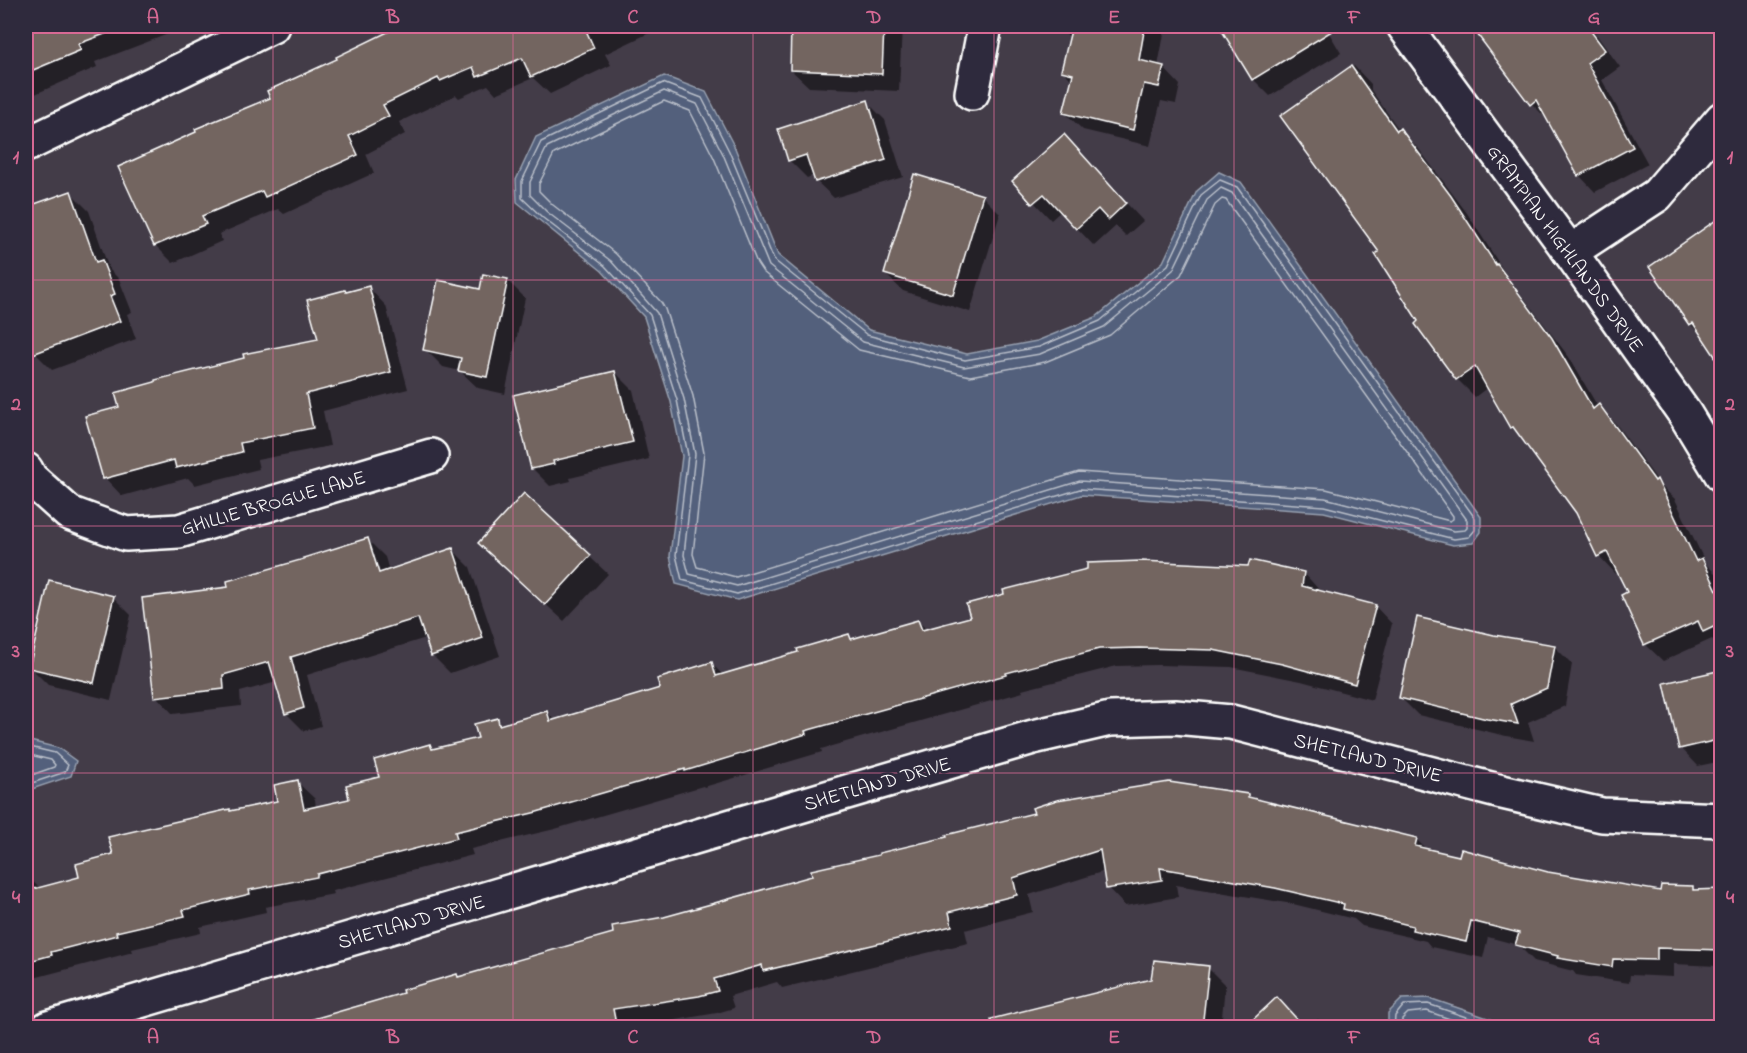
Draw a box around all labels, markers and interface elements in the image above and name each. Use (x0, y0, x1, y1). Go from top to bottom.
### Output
text: A (147, 4, 159, 33)
text: B (385, 4, 400, 33)
text: C (628, 4, 639, 33)
text: D (866, 4, 881, 33)
text: E (1108, 4, 1120, 33)
text: F (1347, 4, 1361, 33)
text: G (1588, 4, 1601, 33)
street label: GRAMPIAN HIGHLANDS DRIVE (1478, 139, 1649, 360)
text: 1 (13, 144, 20, 173)
text: 1 (1727, 144, 1734, 173)
text: 2 (10, 391, 21, 420)
text: 2 (1724, 391, 1735, 420)
street label: GHILLIE BROGUE LANE (178, 464, 369, 545)
text: 3 (11, 638, 20, 667)
text: 3 (1725, 638, 1734, 667)
street label: SHETLAND DRIVE (1290, 727, 1445, 792)
street label: SHETLAND DRIVE (801, 751, 955, 820)
text: 4 (12, 884, 21, 913)
text: 4 (1726, 884, 1735, 913)
street label: SHETLAND DRIVE (335, 889, 489, 958)
text: A (147, 1024, 159, 1053)
text: B (385, 1024, 400, 1053)
text: C (628, 1024, 639, 1053)
text: D (866, 1024, 881, 1053)
text: E (1108, 1024, 1120, 1053)
text: F (1347, 1024, 1361, 1053)
text: G (1588, 1024, 1601, 1053)

